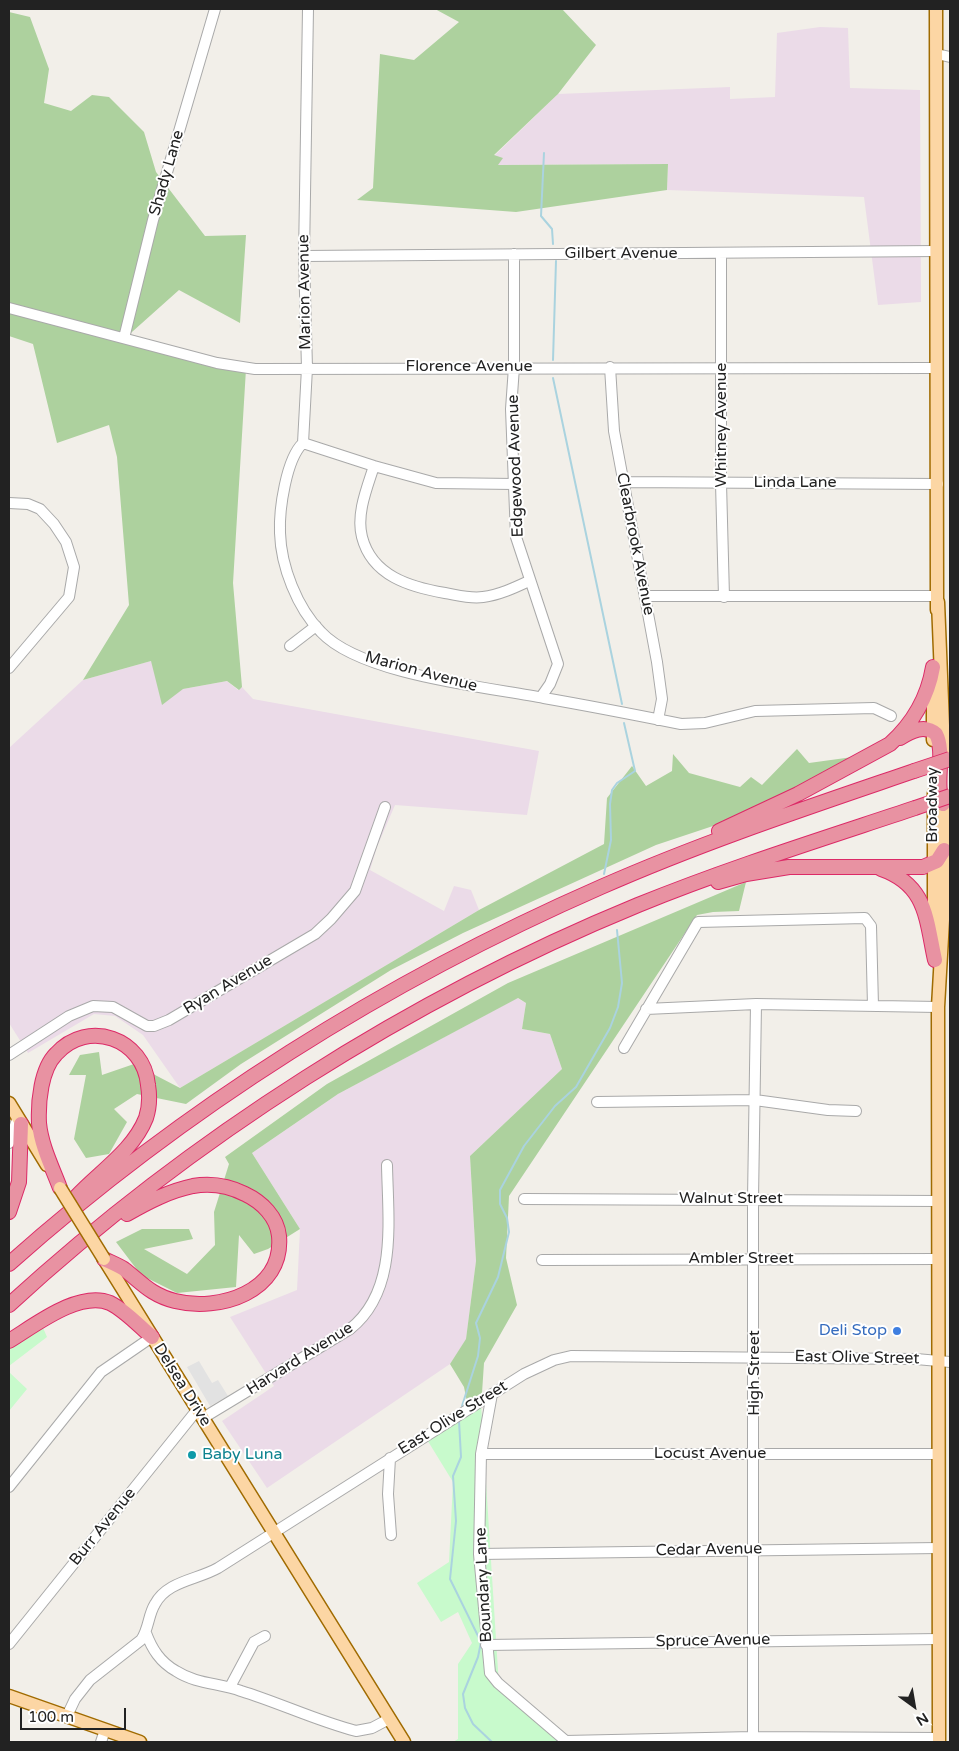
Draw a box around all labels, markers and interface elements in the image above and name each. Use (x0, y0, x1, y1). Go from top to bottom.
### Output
street label: Shady Lane (146, 128, 188, 218)
street label: Marion Avenue (294, 234, 316, 350)
street label: Gilbert Avenue (565, 244, 677, 264)
street label: Florence Avenue (406, 357, 532, 377)
street label: Whitney Avenue (712, 363, 732, 487)
street label: Edgewood Avenue (504, 394, 528, 538)
street label: Clearbrook Avenue (612, 471, 658, 617)
street label: Linda Lane (753, 473, 837, 493)
street label: Marion Avenue (363, 648, 479, 696)
street label: Broadway (923, 767, 943, 843)
street label: Ryan Avenue (180, 951, 276, 1019)
street label: Walnut Street (679, 1189, 783, 1209)
street label: Ambler Street (688, 1249, 794, 1269)
street label: Harvard Avenue (243, 1319, 357, 1399)
place label: Deli Stop (819, 1321, 887, 1341)
marker: Deli Stop (891, 1325, 903, 1337)
street label: High Street (745, 1330, 765, 1416)
street label: Delsea Drive (149, 1340, 215, 1430)
street label: East Olive Street (794, 1347, 920, 1369)
street label: East Olive Street (395, 1377, 511, 1459)
street label: Locust Avenue (654, 1444, 766, 1464)
place label: Baby Luna (202, 1445, 283, 1465)
marker: Baby Luna (186, 1449, 198, 1461)
street label: Burr Avenue (66, 1484, 140, 1570)
street label: Boundary Lane (471, 1527, 497, 1643)
street label: Cedar Avenue (656, 1539, 762, 1561)
street label: Spruce Avenue (656, 1630, 770, 1652)
north arrow (889, 1681, 939, 1731)
scale bar (22, 1698, 129, 1730)
text: 100 m (28, 1708, 74, 1726)
text: N (913, 1709, 931, 1729)

